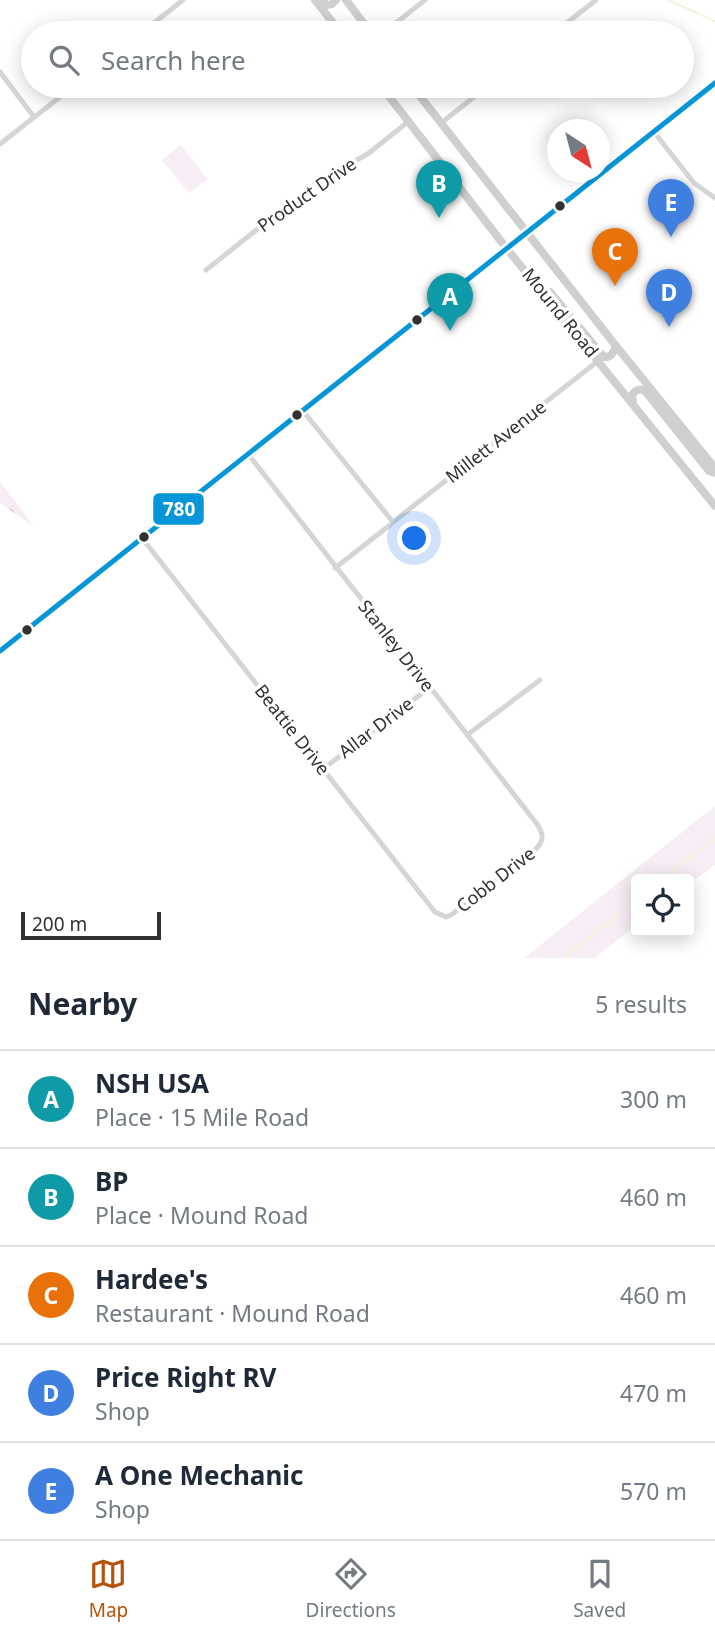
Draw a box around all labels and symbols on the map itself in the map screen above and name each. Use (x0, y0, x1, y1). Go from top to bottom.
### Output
north arrow (547, 119, 610, 182)
street label: Product Drive (252, 151, 361, 237)
pin: B (416, 160, 462, 218)
pin: E (648, 179, 694, 237)
unlabelled marker (553, 199, 567, 213)
pin: C (592, 228, 638, 286)
street label: Mound Road (517, 263, 604, 362)
pin: D (646, 269, 692, 327)
pin: A (427, 273, 473, 331)
unlabelled marker (410, 313, 424, 327)
street label: Millett Avenue (440, 394, 551, 488)
unlabelled marker (290, 408, 304, 422)
line badge: 780 (152, 492, 205, 526)
text: 780 (163, 496, 195, 522)
your location (397, 521, 431, 555)
unlabelled marker (137, 530, 151, 544)
street label: Stanley Drive (353, 594, 440, 696)
unlabelled marker (20, 623, 34, 637)
street label: Beattie Drive (250, 679, 336, 780)
street label: Allar Drive (333, 691, 418, 763)
street label: Cobb Drive (451, 841, 540, 917)
scale bar (21, 909, 161, 941)

